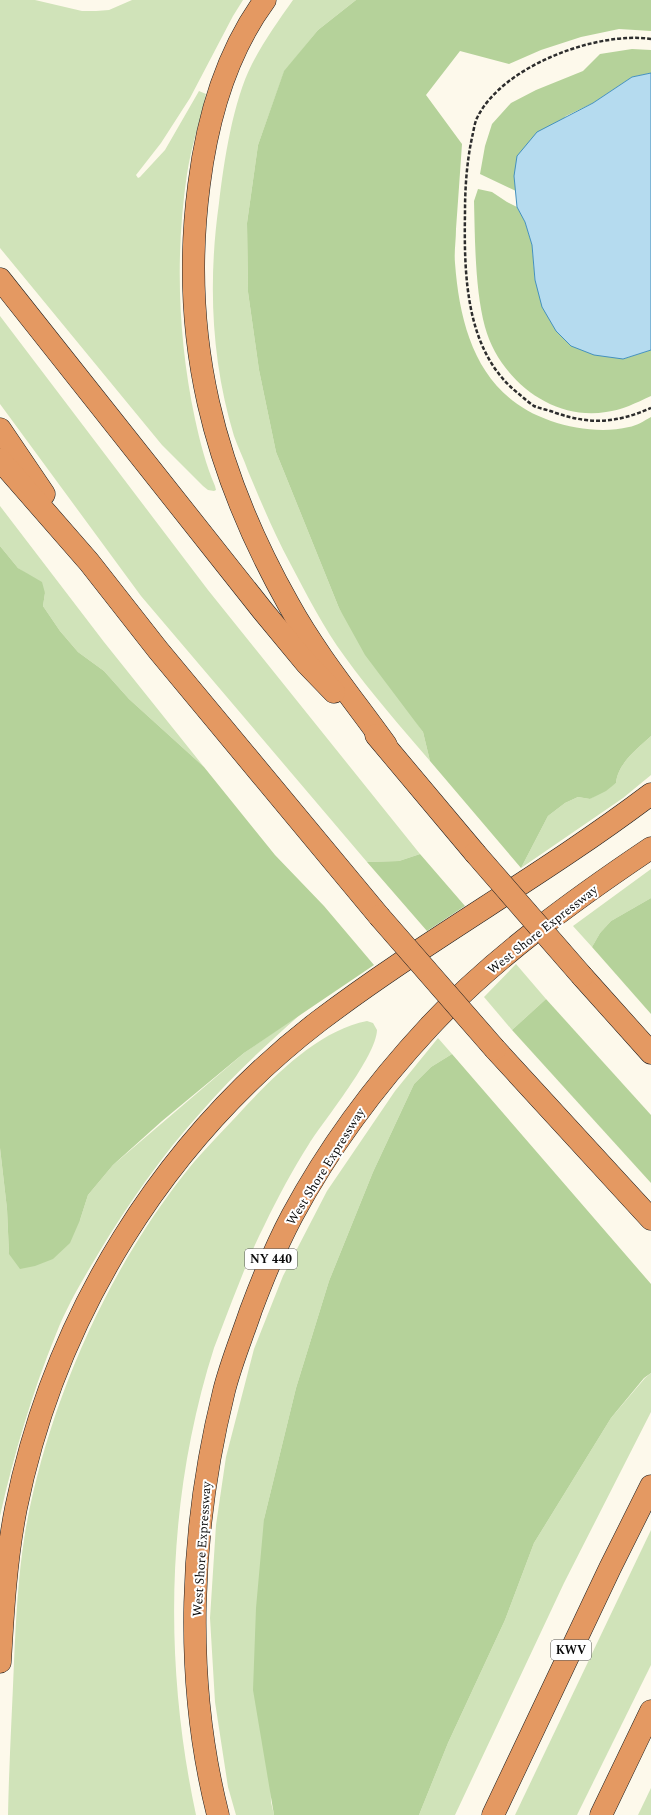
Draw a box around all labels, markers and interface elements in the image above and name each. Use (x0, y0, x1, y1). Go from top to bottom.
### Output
street label: West Shore Expressway (483, 880, 603, 979)
street label: West Shore Expressway (281, 1103, 371, 1229)
road number: NY 440 (245, 1249, 297, 1269)
street label: West Shore Expressway (187, 1480, 217, 1617)
road number: KWV (551, 1640, 591, 1660)

